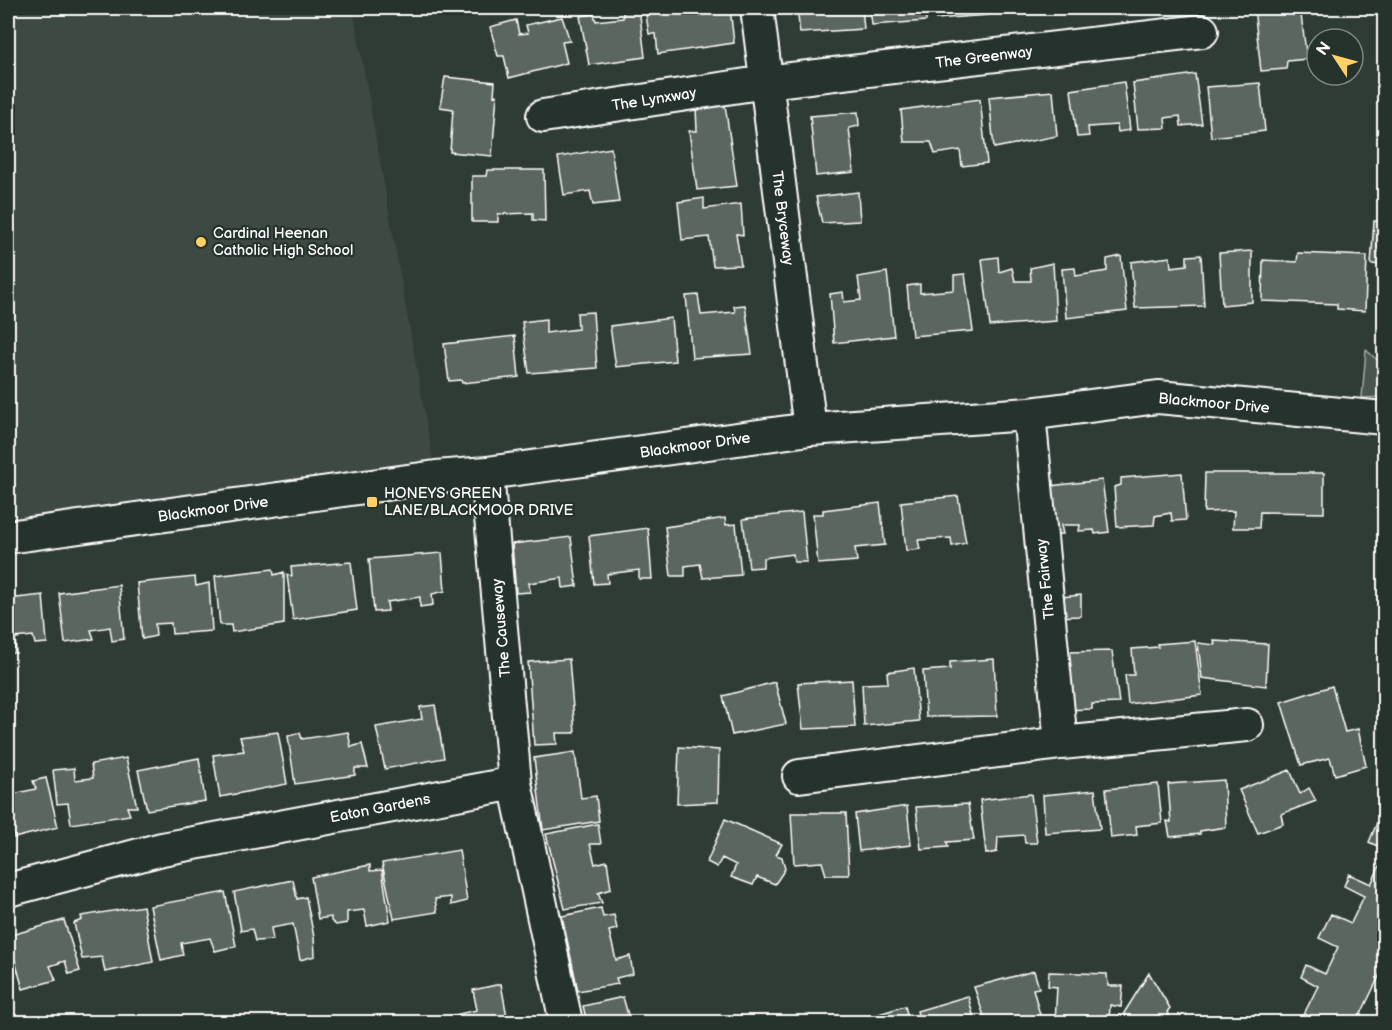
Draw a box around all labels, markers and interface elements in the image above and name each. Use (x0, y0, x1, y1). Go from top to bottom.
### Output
north arrow (1305, 27, 1365, 87)
text: N (1313, 39, 1335, 60)
street label: The Greenway (934, 42, 1034, 73)
street label: The Lynxway (610, 83, 698, 116)
street label: The Bryceway (767, 170, 798, 266)
place label: Cardinal Heenan Catholic High School (213, 224, 353, 260)
marker: Cardinal Heenan Catholic High School (194, 235, 208, 249)
street label: Blackmoor Drive (1158, 389, 1270, 418)
street label: Blackmoor Drive (639, 428, 752, 463)
place label: HONEYS GREEN LANE/BLACKMOOR DRIVE (384, 484, 574, 520)
street label: Blackmoor Drive (157, 492, 270, 527)
marker: HONEYS GREEN LANE/BLACKMOOR DRIVE (365, 495, 379, 509)
street label: The Fairway (1032, 537, 1059, 620)
street label: The Causeway (488, 578, 515, 678)
street label: Eaton Gardens (328, 789, 432, 828)

